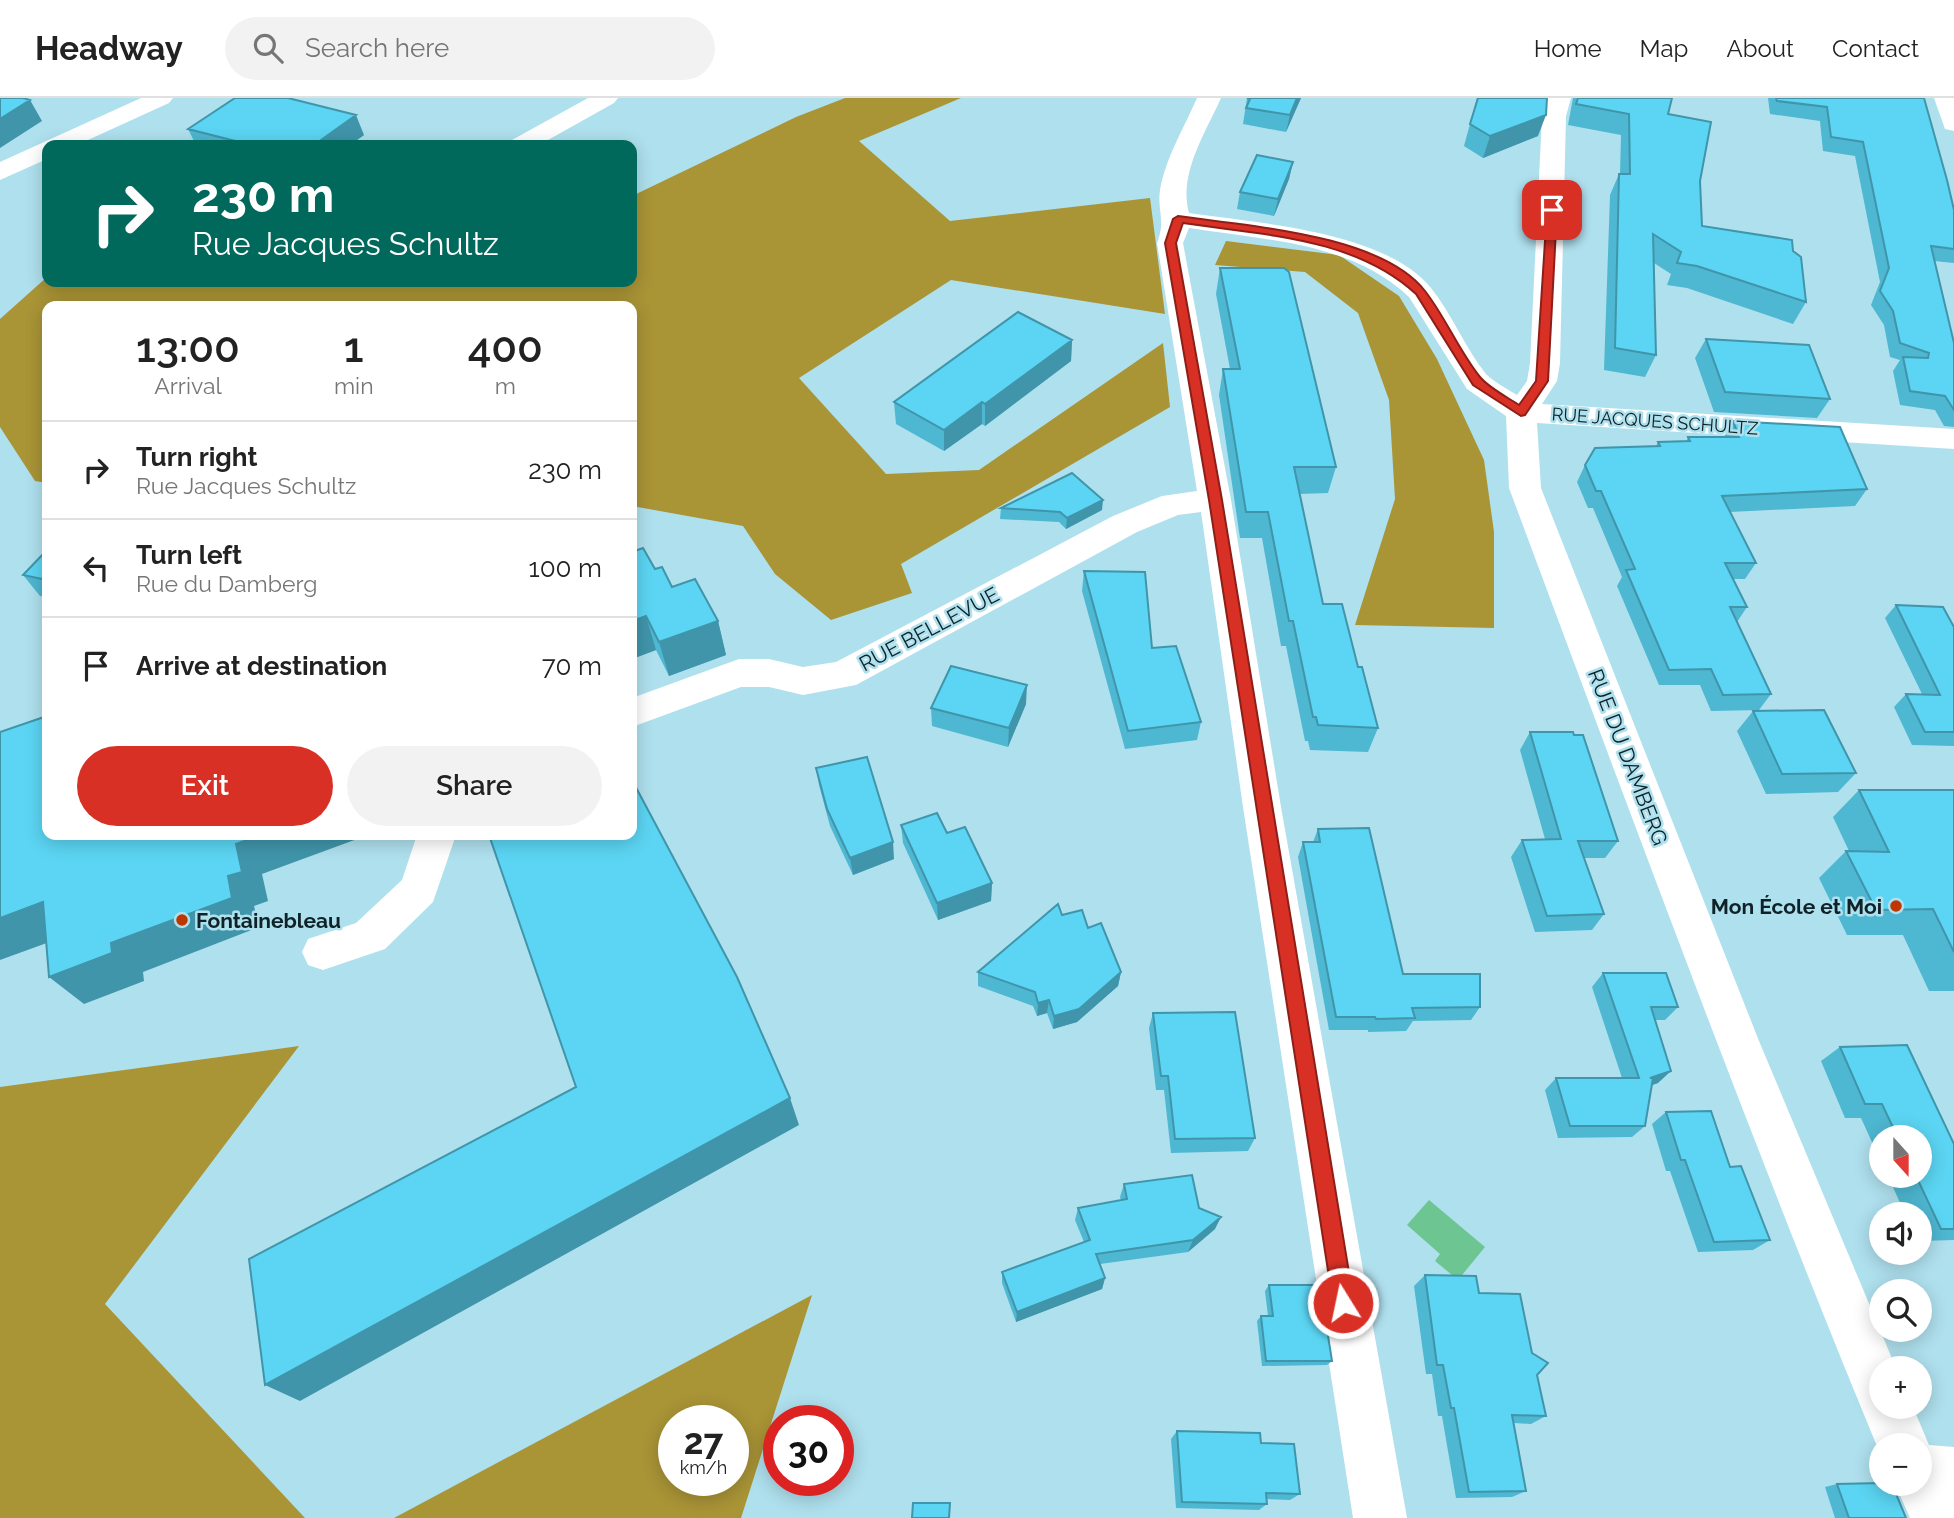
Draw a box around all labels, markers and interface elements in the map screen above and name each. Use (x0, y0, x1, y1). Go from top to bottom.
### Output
search box (225, 17, 715, 80)
text: Headway (35, 29, 183, 68)
icon: search (249, 29, 287, 67)
text: Search here (305, 33, 449, 63)
text: Home (1534, 34, 1602, 63)
text: Map (1640, 34, 1688, 63)
text: About (1726, 34, 1794, 63)
text: Contact (1832, 34, 1919, 63)
text: 230 m (192, 166, 334, 223)
icon: right (77, 168, 168, 259)
pin (1522, 180, 1582, 240)
icon: arrive (1533, 191, 1571, 229)
text: Rue Jacques Schultz (192, 225, 499, 262)
text: 13:00 (136, 323, 240, 372)
text: 1 (344, 323, 364, 372)
text: 400 (468, 323, 543, 372)
text: Arrival (154, 372, 222, 399)
text: min (334, 372, 374, 399)
text: m (495, 372, 516, 399)
street label: RUE JACQUES SCHULTZ (1551, 403, 1759, 439)
text: Turn right (136, 442, 257, 472)
icon: right (77, 451, 115, 489)
text: 230 m (528, 455, 602, 485)
text: Rue Jacques Schultz (136, 472, 356, 499)
text: Turn left (136, 540, 242, 570)
icon: left (77, 549, 115, 587)
text: 100 m (529, 553, 602, 583)
text: Rue du Damberg (136, 570, 317, 597)
street label: RUE BELLEVUE (855, 582, 1003, 676)
icon: arrive (77, 647, 115, 685)
text: Arrive at destination (136, 651, 387, 681)
text: 70 m (542, 651, 602, 681)
street label: RUE DU DAMBERG (1583, 665, 1673, 849)
button: Exit (77, 746, 333, 826)
button: Share (347, 746, 602, 826)
place label: Mon École et Moi (1711, 894, 1882, 919)
marker: Mon École et Moi (1888, 898, 1904, 914)
place label: Fontainebleau (196, 908, 341, 933)
marker: Fontainebleau (174, 912, 190, 928)
north arrow (1869, 1125, 1932, 1188)
map controls (1869, 1125, 1932, 1496)
button: sound (1869, 1202, 1932, 1265)
position arrow (1306, 1266, 1380, 1340)
button: search (1869, 1279, 1932, 1342)
button: + (1869, 1356, 1932, 1419)
speed limit sign: 30 (763, 1405, 854, 1496)
text: 27 (684, 1421, 723, 1462)
button: − (1869, 1433, 1932, 1496)
text: km/h (680, 1457, 727, 1478)

